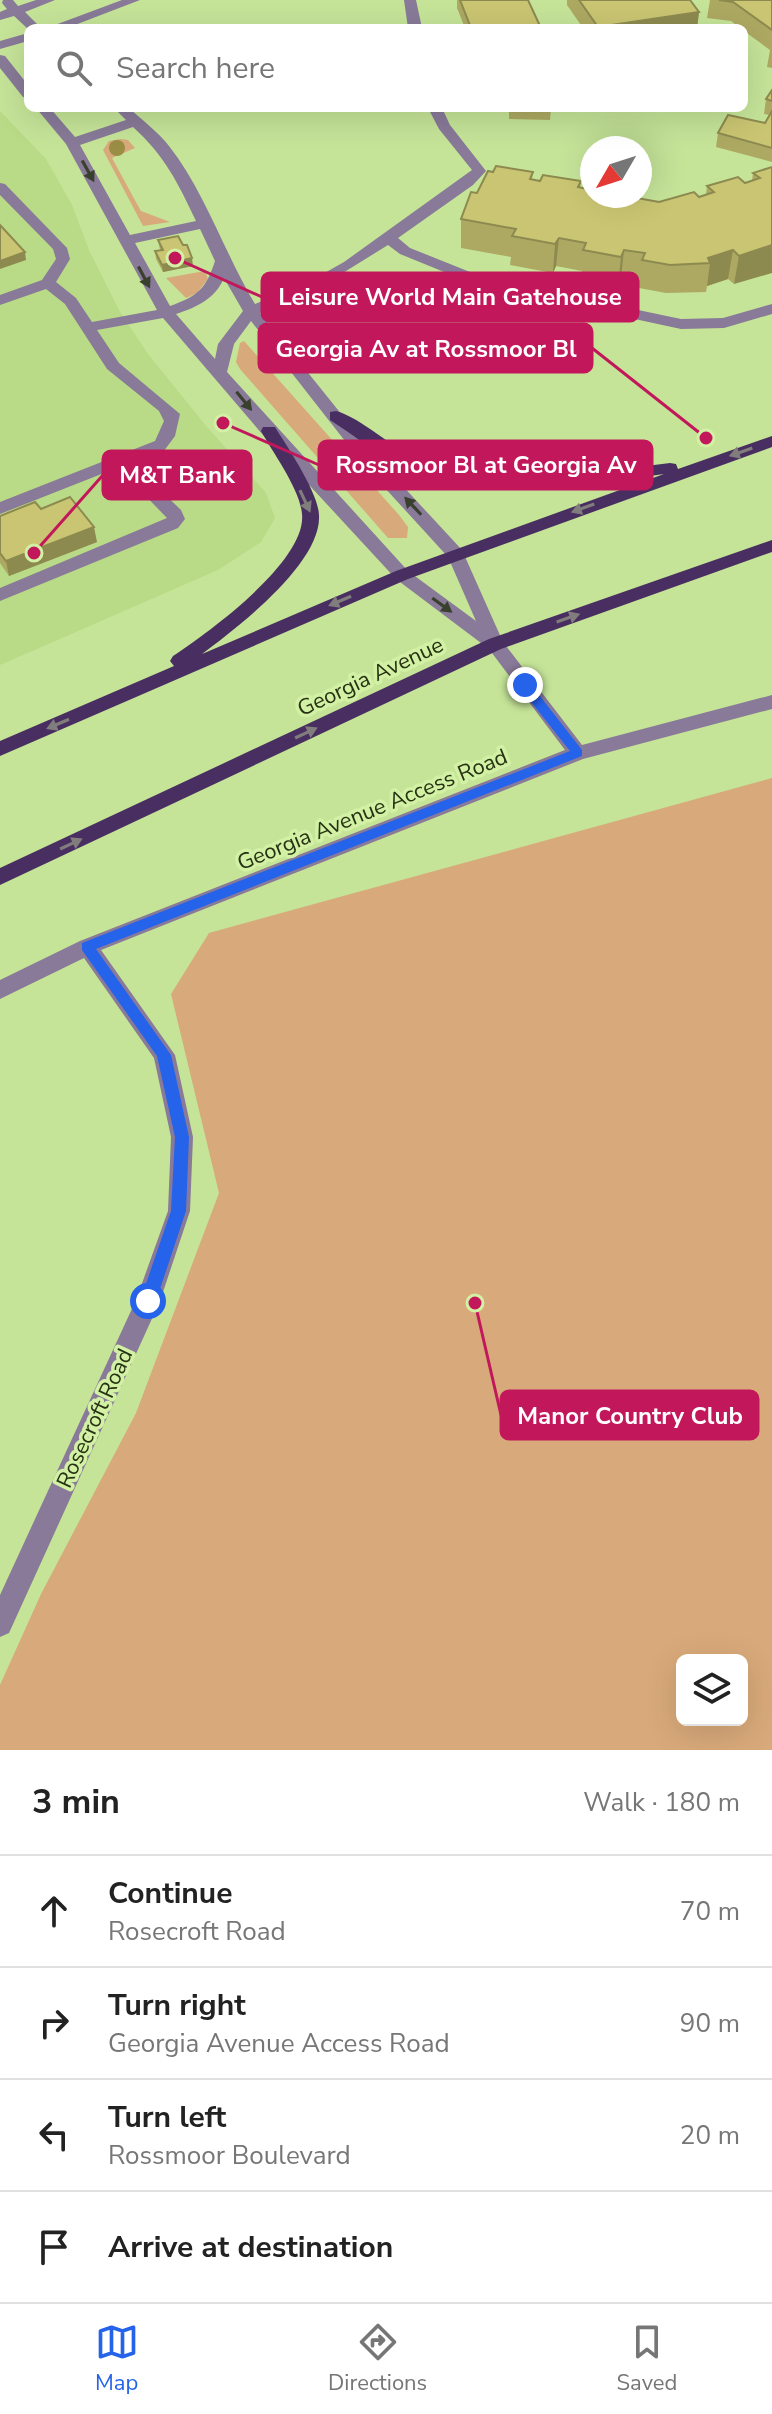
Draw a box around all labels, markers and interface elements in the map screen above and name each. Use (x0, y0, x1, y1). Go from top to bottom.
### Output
search box (24, 24, 748, 112)
icon: search (52, 46, 96, 90)
text: Search here (116, 48, 275, 89)
north arrow (580, 136, 652, 208)
one-way arrow (81, 159, 95, 182)
one-way arrow (137, 266, 151, 288)
callout: Leisure World Main Gatehouse (262, 273, 638, 321)
text: Leisure World Main Gatehouse (278, 281, 622, 313)
callout: Georgia Av at Rossmoor Bl (259, 324, 592, 372)
text: Georgia Av at Rossmoor Bl (275, 333, 577, 365)
one-way arrow (236, 391, 252, 411)
callout: Rossmoor Bl at Georgia Av (319, 441, 652, 489)
one-way arrow (728, 446, 752, 458)
text: Rossmoor Bl at Georgia Av (335, 449, 637, 481)
callout: M&T Bank (103, 451, 251, 499)
text: M&T Bank (119, 459, 236, 491)
one-way arrow (298, 489, 311, 512)
one-way arrow (405, 497, 423, 516)
one-way arrow (571, 502, 595, 515)
one-way arrow (329, 594, 352, 608)
one-way arrow (432, 597, 453, 612)
one-way arrow (557, 611, 581, 623)
street label: Georgia Avenue (293, 630, 448, 724)
route end (507, 667, 543, 703)
one-way arrow (47, 717, 70, 730)
one-way arrow (294, 726, 317, 740)
street label: Georgia Avenue Access Road (233, 742, 512, 878)
one-way arrow (59, 837, 82, 851)
route start (130, 1283, 166, 1319)
street label: Rosecroft Road (50, 1344, 140, 1493)
callout: Manor Country Club (501, 1391, 758, 1439)
text: Manor Country Club (517, 1400, 743, 1432)
map controls (676, 1654, 748, 1726)
button: layers (676, 1654, 748, 1726)
text: 3 min (32, 1779, 120, 1825)
text: Walk · 180 m (583, 1785, 740, 1820)
text: Continue (108, 1873, 233, 1914)
icon: ahead (32, 1889, 76, 1933)
text: 70 m (680, 1894, 740, 1929)
text: Rosecroft Road (108, 1914, 286, 1949)
text: Turn right (108, 1985, 246, 2026)
icon: right (32, 2001, 76, 2045)
text: 90 m (680, 2006, 740, 2041)
text: Georgia Avenue Access Road (108, 2026, 450, 2061)
text: Turn left (108, 2097, 226, 2138)
icon: left (32, 2113, 76, 2157)
text: 20 m (680, 2118, 740, 2153)
text: Rossmoor Boulevard (108, 2138, 351, 2173)
icon: arrive (32, 2225, 76, 2269)
text: Arrive at destination (108, 2227, 393, 2268)
tab: Map (95, 2320, 139, 2398)
tab: Directions (328, 2320, 427, 2398)
tab: Saved (617, 2320, 677, 2398)

